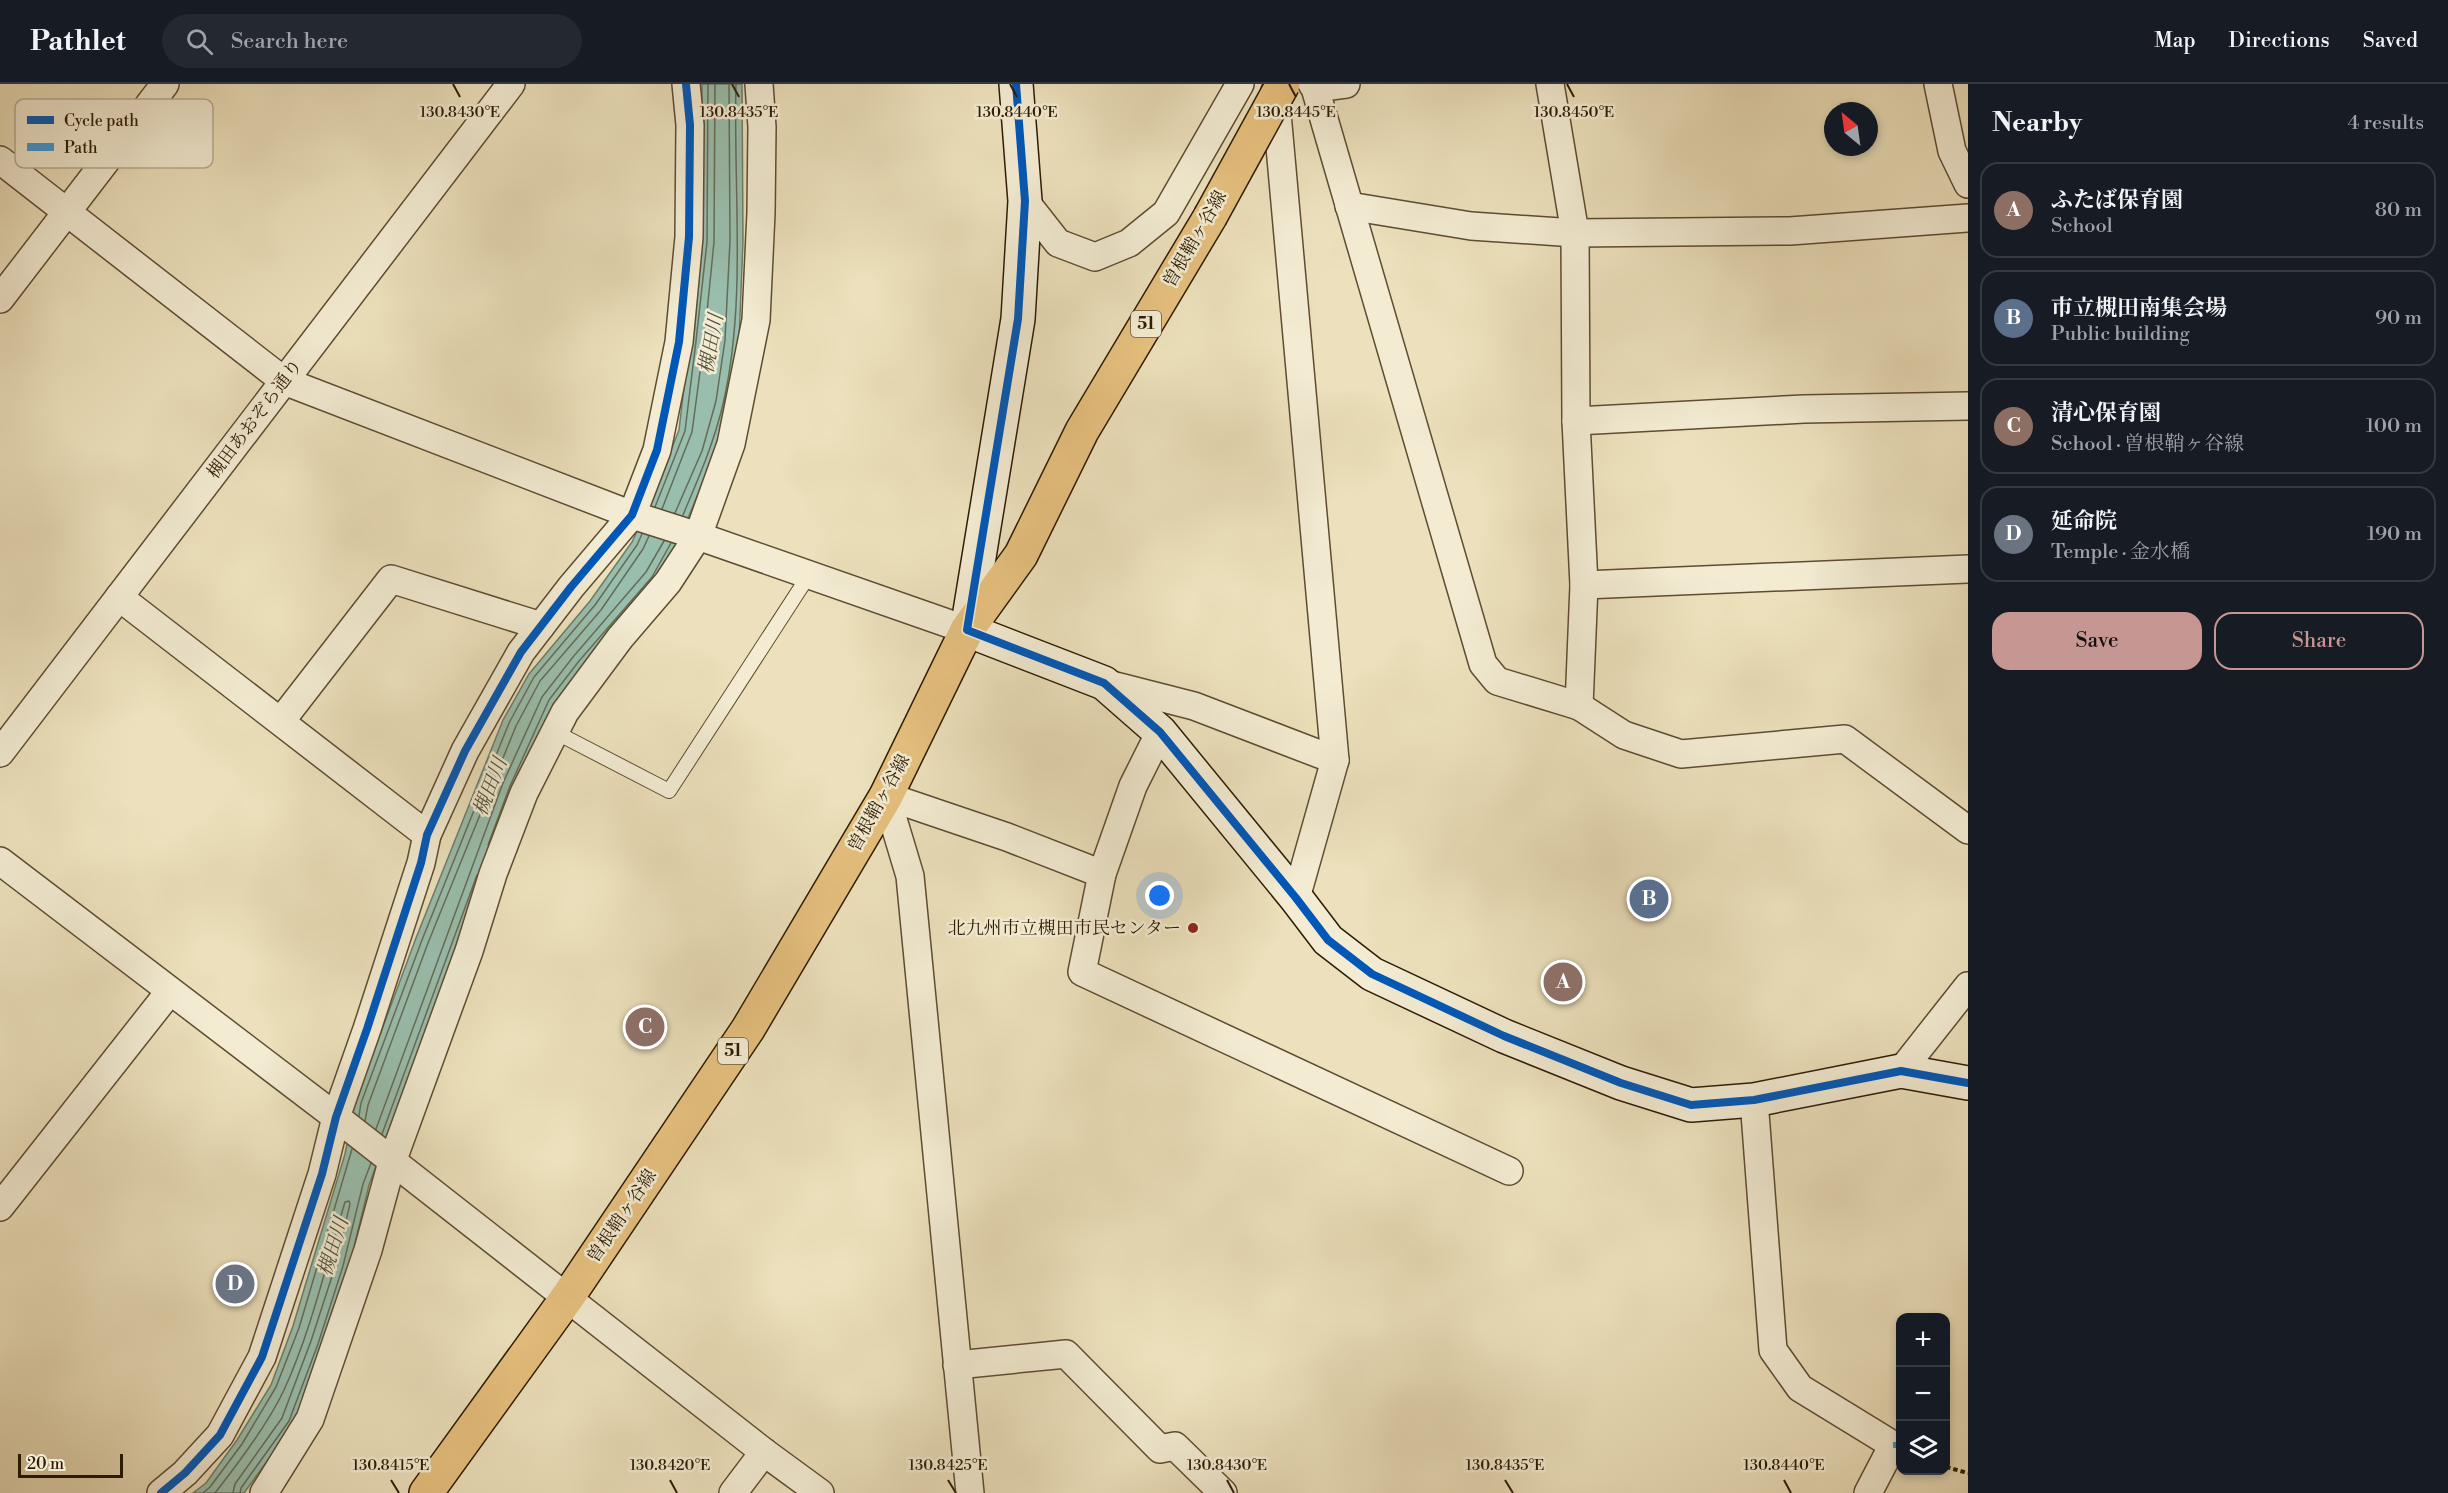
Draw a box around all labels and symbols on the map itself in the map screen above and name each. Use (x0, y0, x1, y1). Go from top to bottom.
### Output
legend (15, 99, 213, 168)
north arrow (1824, 102, 1878, 156)
text: 130.8430°E (420, 103, 500, 122)
text: 130.8435°E (700, 103, 778, 122)
text: 130.8440°E (976, 103, 1058, 122)
text: 130.8445°E (1256, 103, 1336, 122)
text: 130.8450°E (1534, 103, 1614, 122)
text: Cycle path (64, 111, 139, 131)
text: Path (64, 138, 98, 158)
street label: 曽根鞘ヶ谷線 (1158, 186, 1232, 292)
water label: 槻田川 (694, 310, 730, 376)
road number: 51 (1131, 311, 1161, 337)
street label: 槻田あおぞら通り (202, 355, 308, 483)
street label: 曽根鞘ヶ谷線 (843, 750, 915, 856)
water label: 槻田川 (469, 753, 514, 819)
pin: B (1630, 876, 1668, 922)
your location (1145, 881, 1174, 910)
place label: 北九州市立槻田市民センター (948, 917, 1181, 940)
marker: 北九州市立槻田市民センター (1186, 921, 1200, 935)
pin: A (1544, 960, 1582, 1004)
pin: C (626, 1004, 664, 1050)
road number: 51 (718, 1038, 748, 1064)
street label: 曽根鞘ヶ谷線 (582, 1165, 662, 1267)
water label: 槻田川 (313, 1213, 355, 1279)
pin: D (216, 1262, 254, 1306)
scale bar (18, 1451, 123, 1478)
text: 130.8415°E (353, 1456, 429, 1475)
text: 130.8420°E (630, 1456, 710, 1475)
text: 130.8425°E (908, 1456, 988, 1475)
text: 130.8430°E (1187, 1456, 1267, 1475)
text: 130.8435°E (1466, 1456, 1544, 1475)
text: 130.8440°E (1743, 1456, 1825, 1475)

